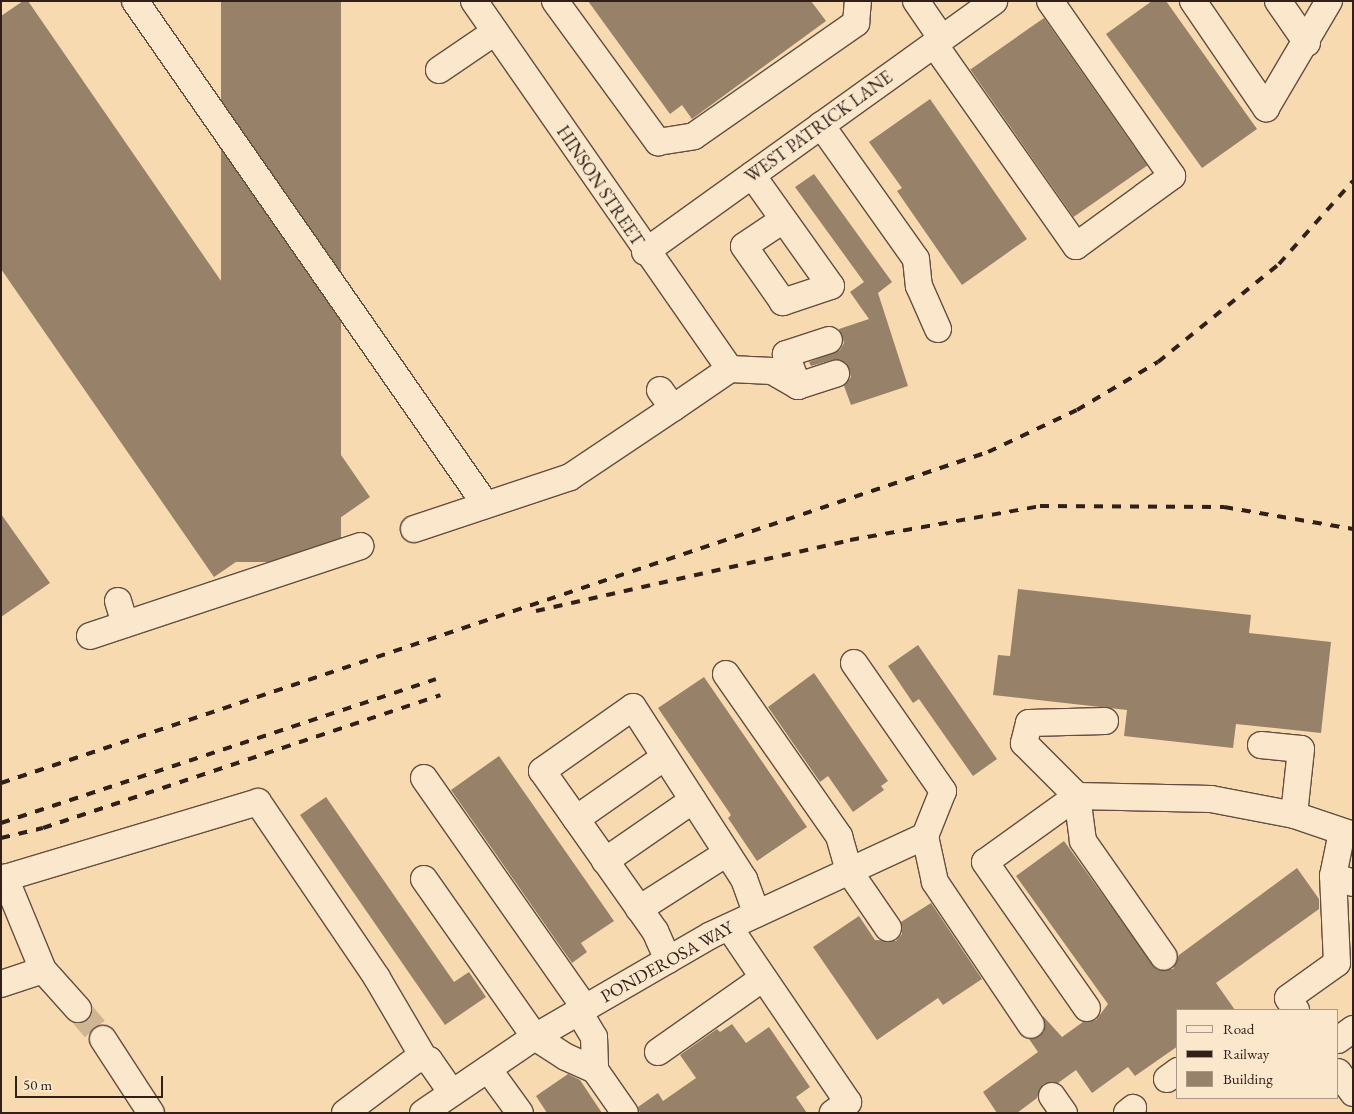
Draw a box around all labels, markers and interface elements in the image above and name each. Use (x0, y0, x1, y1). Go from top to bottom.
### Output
street label: WEST PATRICK LANE (741, 66, 897, 188)
street label: HINSON STREET (552, 122, 648, 250)
street label: PONDEROSA WAY (597, 917, 737, 1007)
legend (1176, 1009, 1339, 1099)
text: Road (1223, 1019, 1254, 1038)
text: Railway (1223, 1044, 1269, 1063)
scale bar (18, 1066, 165, 1098)
text: Building (1223, 1069, 1273, 1088)
text: 50 m (23, 1075, 52, 1094)

